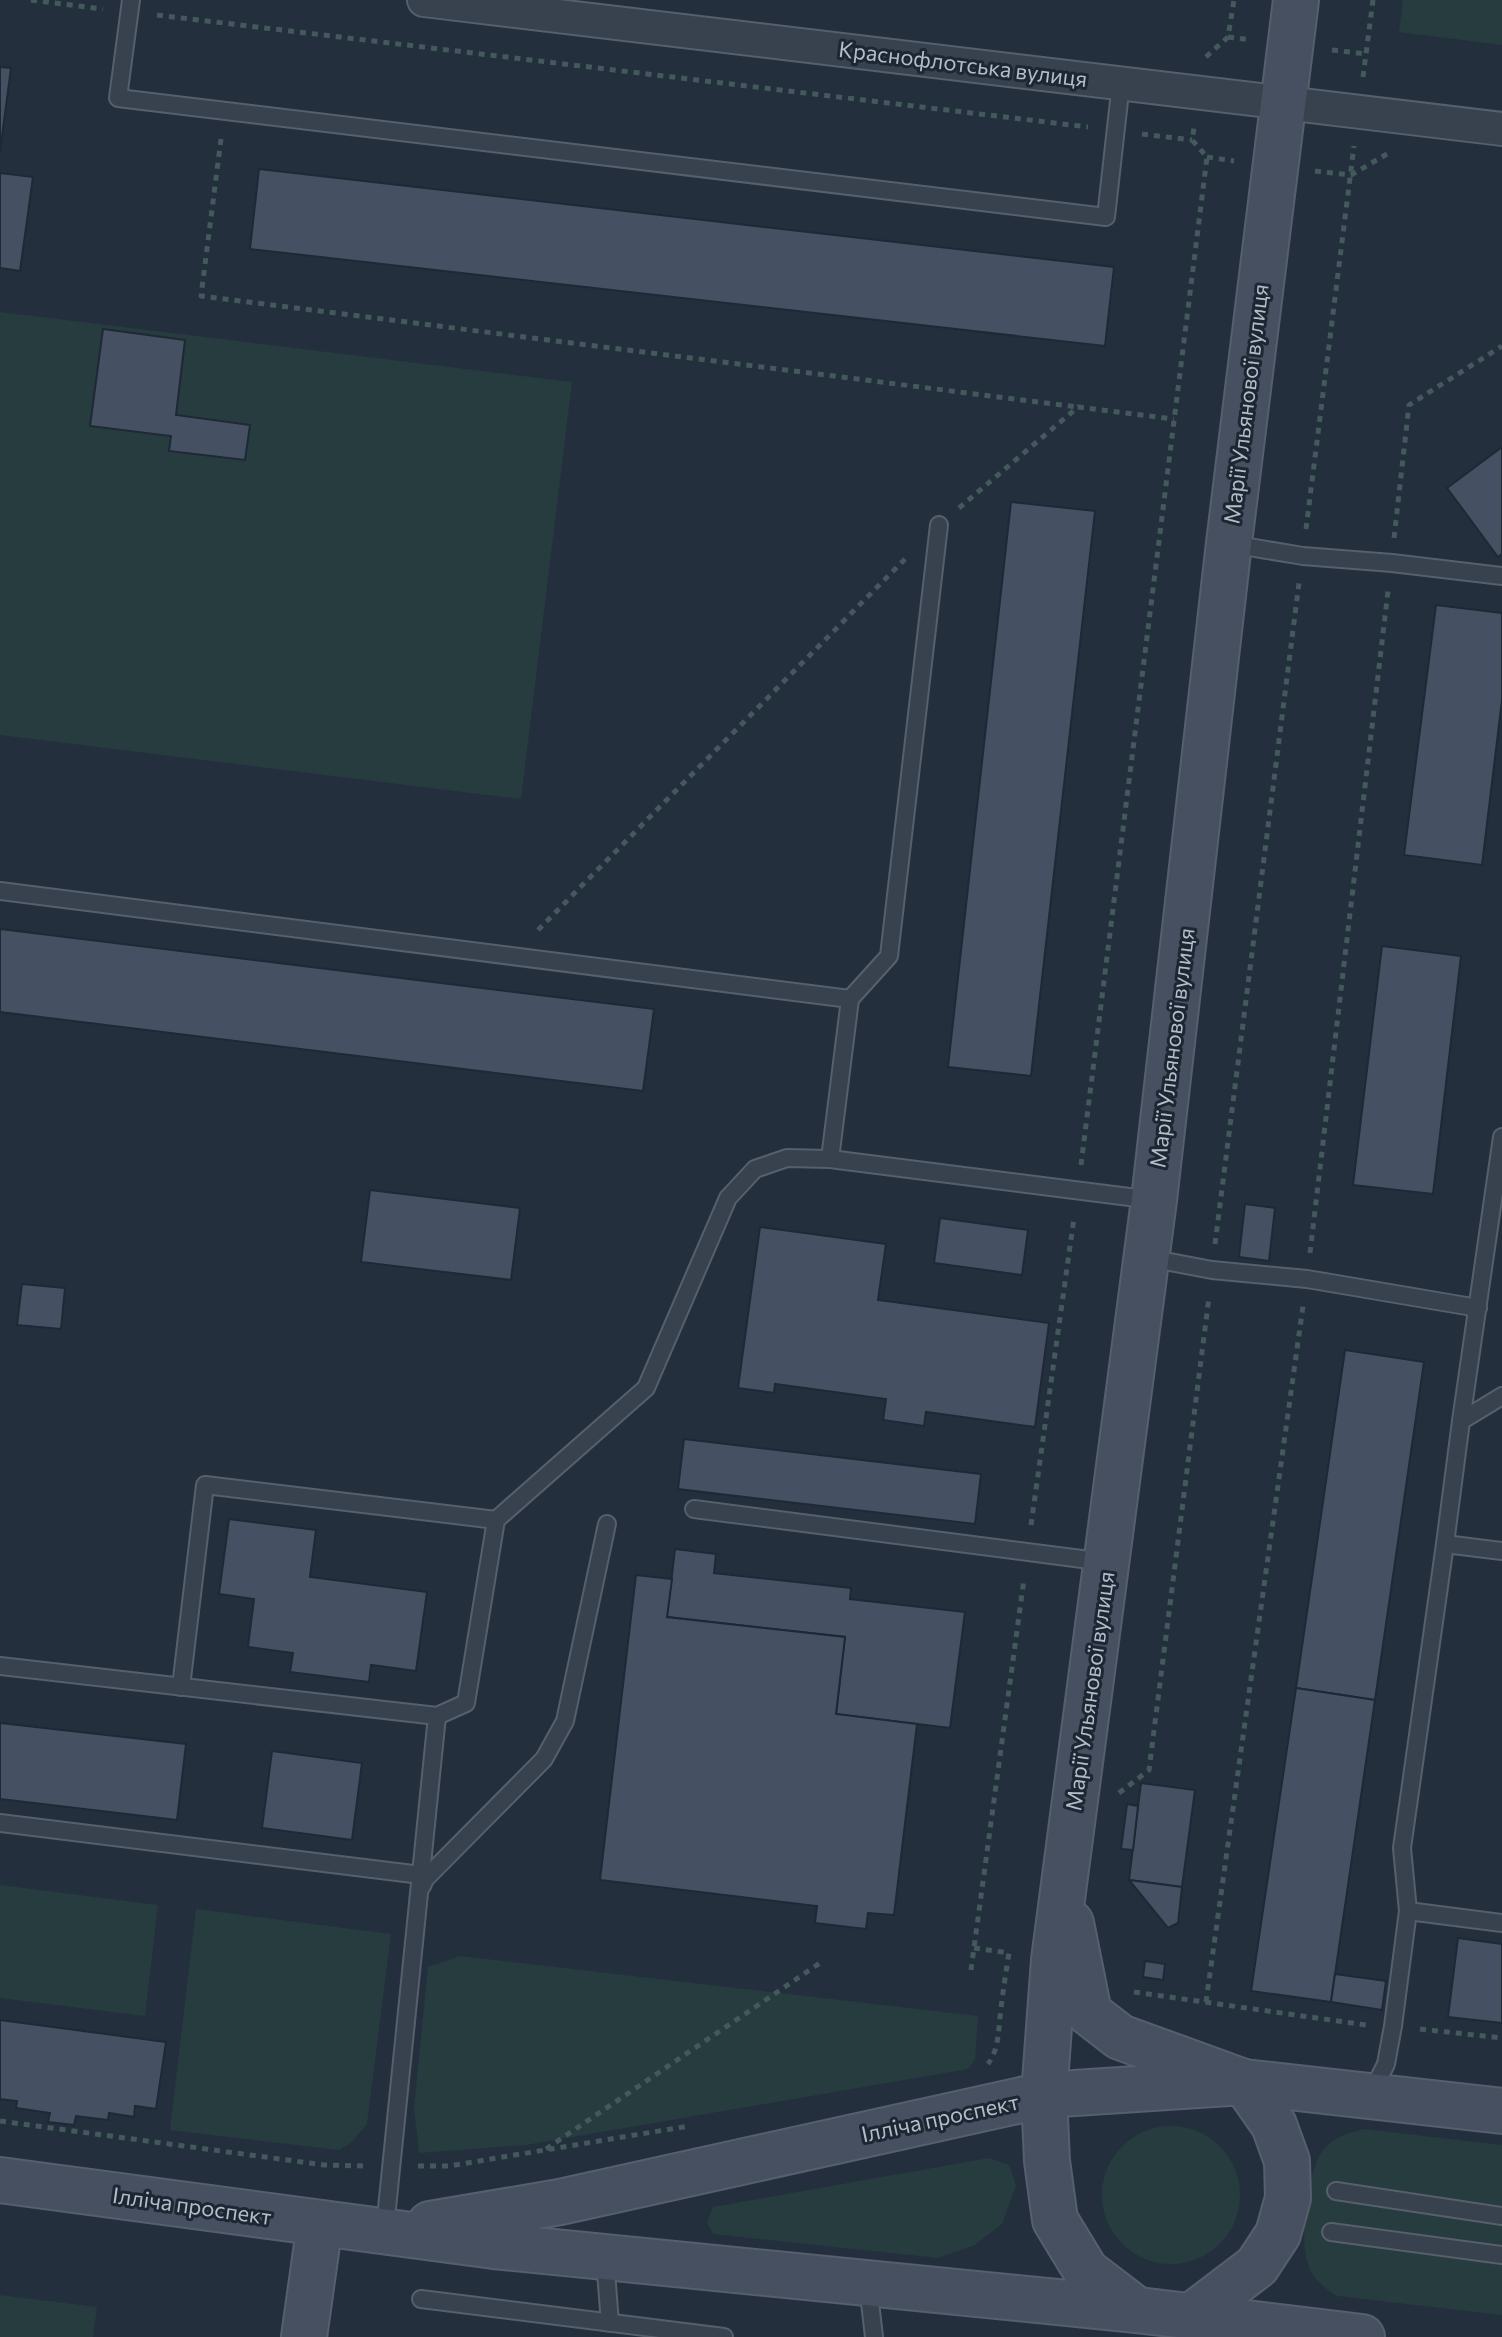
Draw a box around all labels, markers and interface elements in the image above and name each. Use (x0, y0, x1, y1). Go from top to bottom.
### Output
street label: Краснофлотська вулиця (837, 35, 1089, 92)
street label: Марії Ульянової вулиця (1217, 282, 1274, 525)
street label: Марії Ульянової вулиця (1143, 926, 1200, 1169)
street label: Марії Ульянової вулиця (1059, 1569, 1120, 1812)
street label: Ілліча проспект (859, 2088, 1021, 2147)
street label: Ілліча проспект (111, 2181, 273, 2230)

